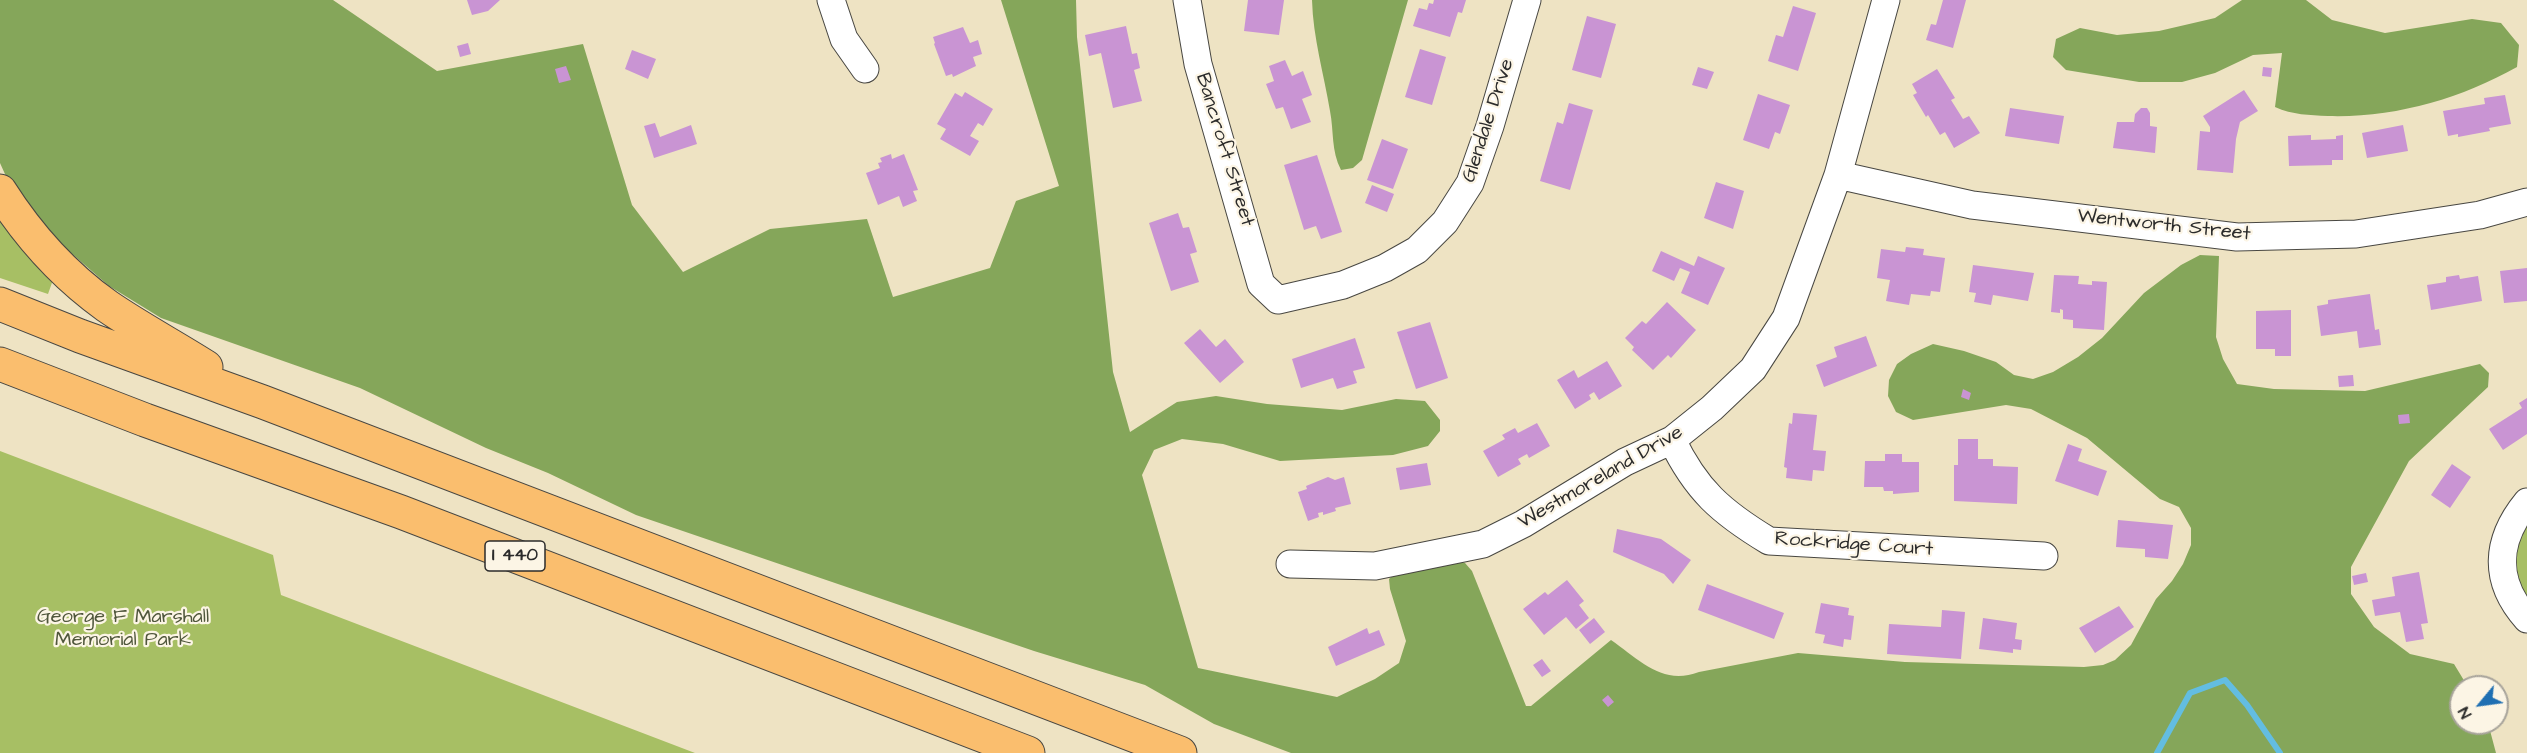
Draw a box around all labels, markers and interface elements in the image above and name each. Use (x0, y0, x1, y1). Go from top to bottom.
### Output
street label: Glendale Drive (1458, 56, 1520, 186)
street label: Bancroft Street (1189, 70, 1259, 230)
street label: Wentworth Street (2076, 205, 2252, 247)
street label: Westmoreland Drive (1514, 421, 1688, 535)
street label: Rockridge Court (1774, 527, 1934, 563)
road number: I 440 (485, 541, 545, 571)
park label: George F Marshall Memorial Park (37, 606, 209, 653)
north arrow (2449, 675, 2509, 735)
text: N (2453, 703, 2477, 722)

